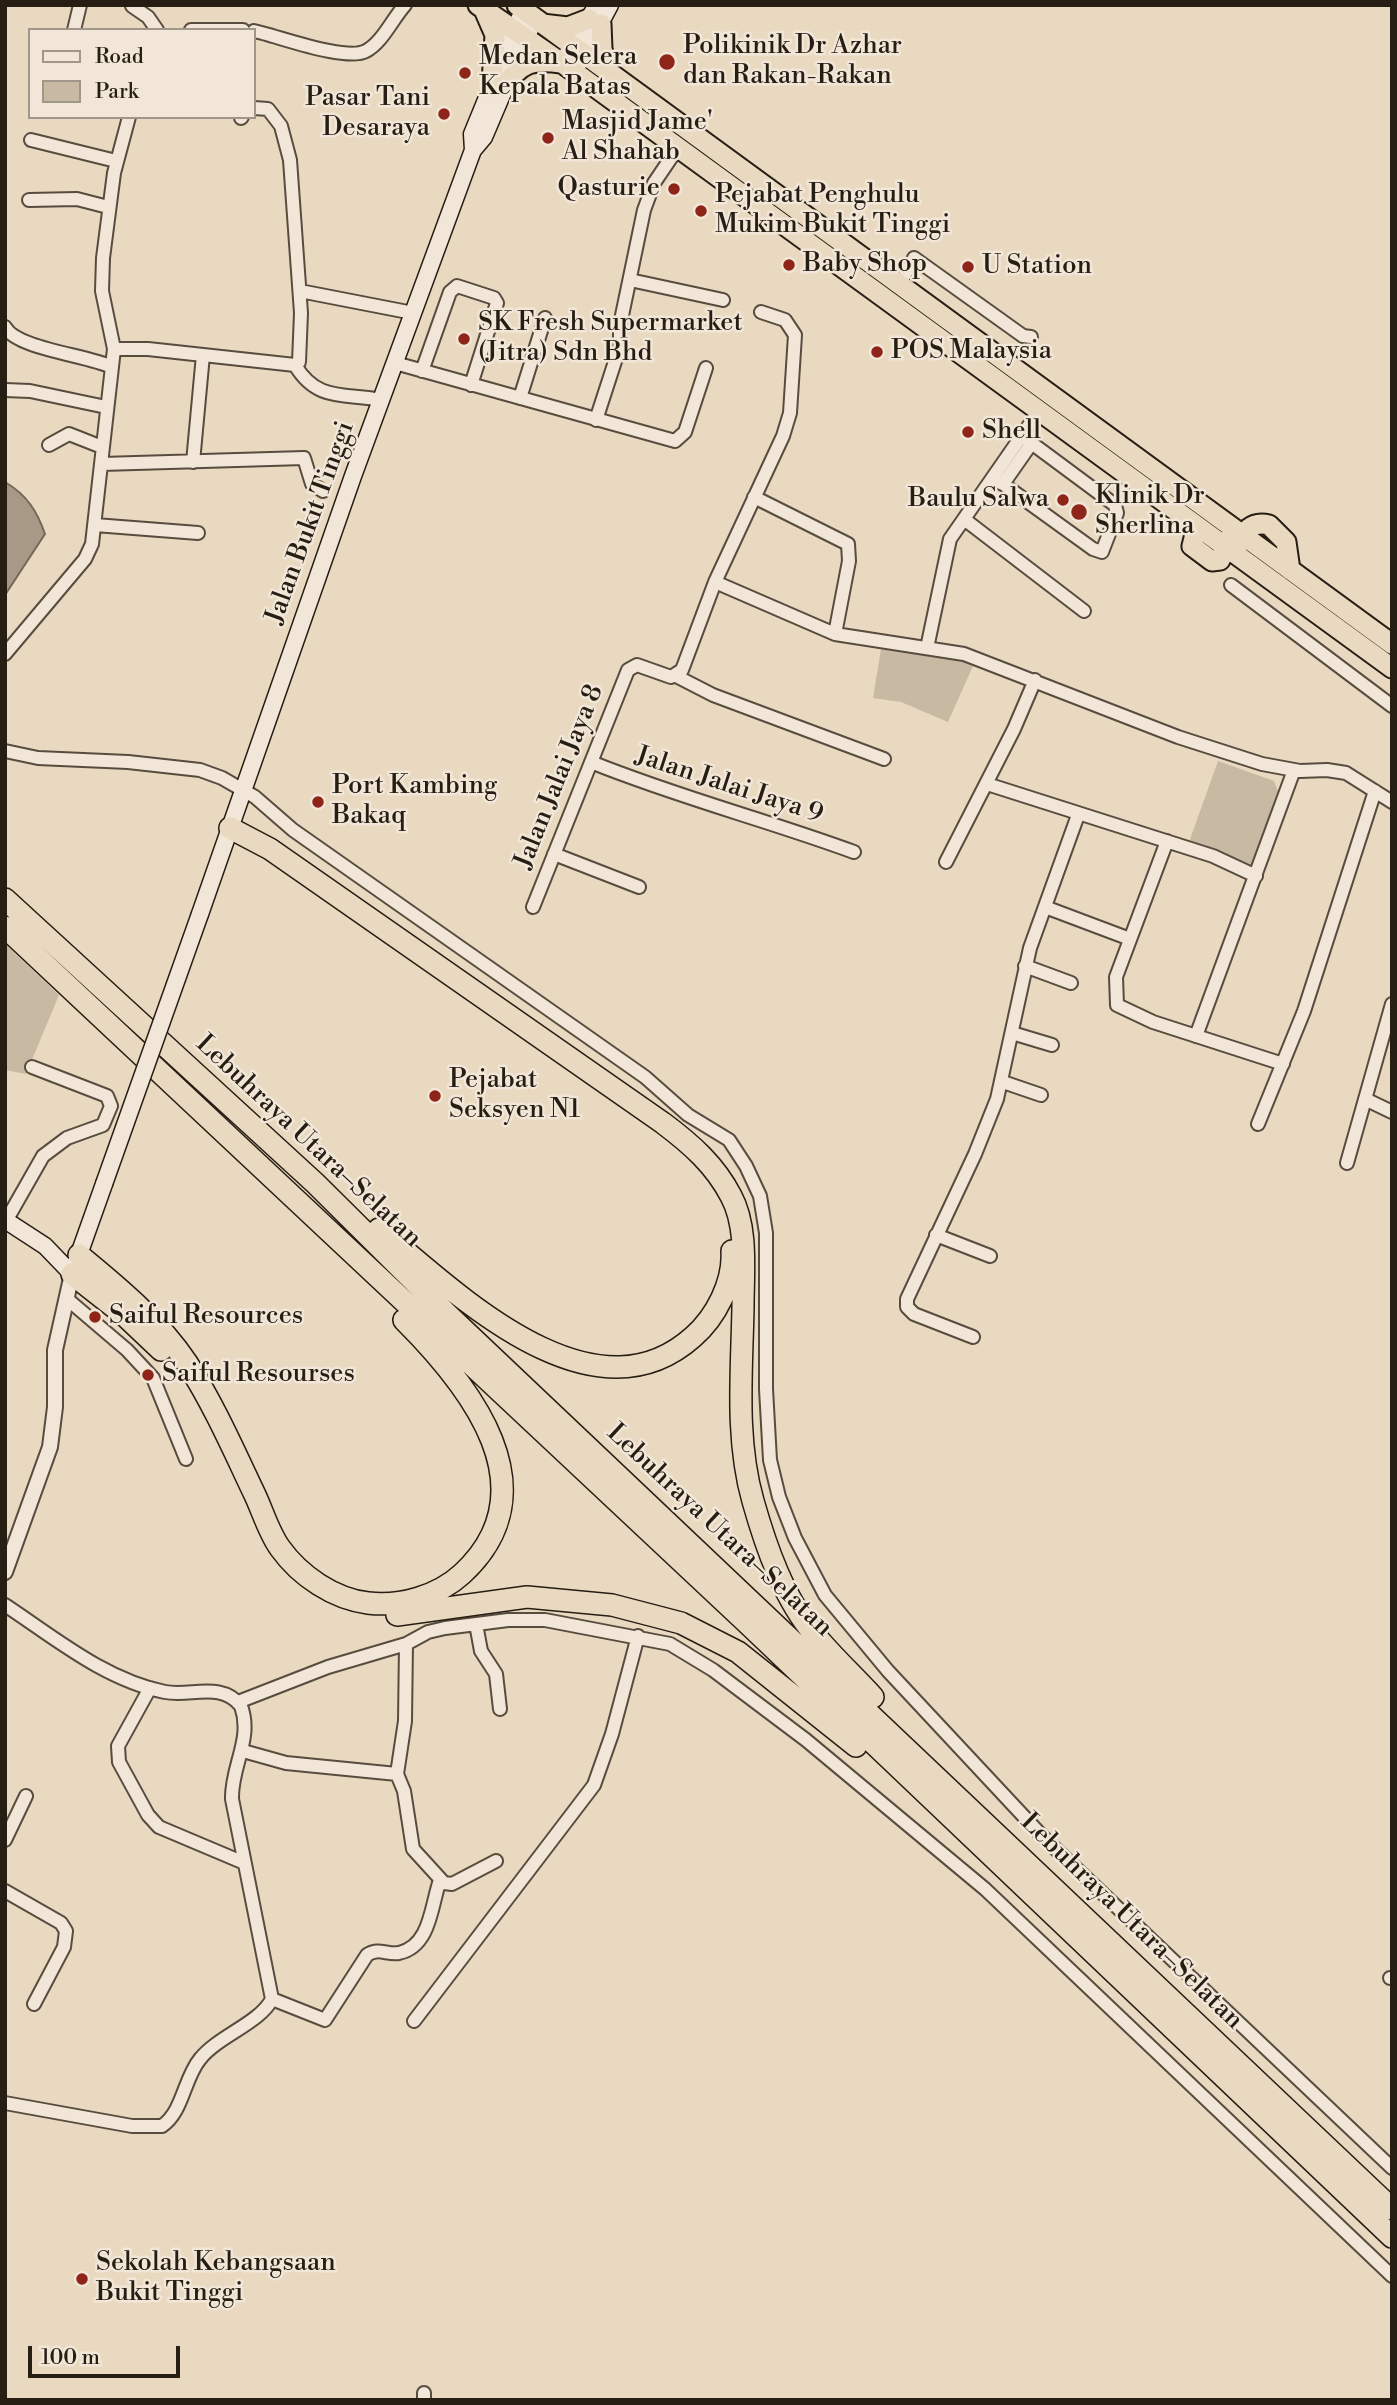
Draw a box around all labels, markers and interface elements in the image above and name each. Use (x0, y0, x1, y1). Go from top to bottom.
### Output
legend (28, 28, 256, 119)
place label: Polikinik Dr Azhar dan Rakan-Rakan (683, 31, 902, 92)
place label: Medan Selera Kepala Batas (479, 42, 637, 104)
text: Road (95, 44, 144, 70)
marker: Polikinik Dr Azhar dan Rakan-Rakan (657, 52, 677, 72)
marker: Medan Selera Kepala Batas (457, 65, 473, 81)
text: Park (95, 79, 139, 105)
place label: Pasar Tani Desaraya (305, 83, 430, 144)
marker: Pasar Tani Desaraya (436, 106, 452, 122)
place label: Masjid Jame' Al Shahab (562, 107, 713, 168)
marker: Masjid Jame' Al Shahab (540, 130, 556, 146)
place label: Qasturie (557, 173, 660, 205)
place label: Pejabat Penghulu Mukim Bukit Tinggi (715, 180, 950, 242)
marker: Qasturie (666, 181, 682, 197)
marker: Pejabat Penghulu Mukim Bukit Tinggi (693, 203, 709, 219)
place label: Baby Shop (803, 249, 927, 281)
place label: U Station (982, 251, 1092, 283)
marker: Baby Shop (781, 257, 797, 273)
marker: U Station (960, 259, 976, 275)
place label: SK Fresh Supermarket (Jitra) Sdn Bhd (478, 308, 743, 370)
marker: SK Fresh Supermarket (Jitra) Sdn Bhd (456, 331, 472, 347)
place label: POS Malaysia (891, 336, 1052, 368)
marker: POS Malaysia (869, 344, 885, 360)
place label: Shell (982, 416, 1041, 448)
street label: Jalan Bukit Tinggi (260, 418, 362, 628)
marker: Shell (960, 424, 976, 440)
place label: Klinik Dr Sherlina (1095, 481, 1205, 542)
place label: Baulu Salwa (908, 484, 1049, 516)
marker: Baulu Salwa (1055, 492, 1071, 508)
marker: Klinik Dr Sherlina (1069, 502, 1089, 522)
street label: Jalan Jalai Jaya 8 (509, 680, 611, 874)
street label: Jalan Jalai Jaya 9 (631, 741, 827, 831)
place label: Port Kambing Bakaq (332, 771, 497, 832)
marker: Port Kambing Bakaq (310, 794, 326, 810)
street label: Lebuhraya Utara–Selatan (189, 1029, 427, 1255)
place label: Pejabat Seksyen N1 (449, 1065, 580, 1126)
marker: Pejabat Seksyen N1 (427, 1088, 443, 1104)
place label: Saiful Resources (109, 1301, 303, 1333)
marker: Saiful Resources (87, 1309, 103, 1325)
place label: Saiful Resourses (162, 1359, 355, 1391)
marker: Saiful Resourses (140, 1367, 156, 1383)
street label: Lebuhraya Utara–Selatan (600, 1418, 838, 1644)
street label: Lebuhraya Utara–Selatan (1013, 1807, 1249, 2037)
place label: Sekolah Kebangsaan Bukit Tinggi (96, 2248, 336, 2310)
marker: Sekolah Kebangsaan Bukit Tinggi (74, 2271, 90, 2287)
scale bar (32, 2332, 184, 2376)
text: 100 m (41, 2345, 100, 2371)

